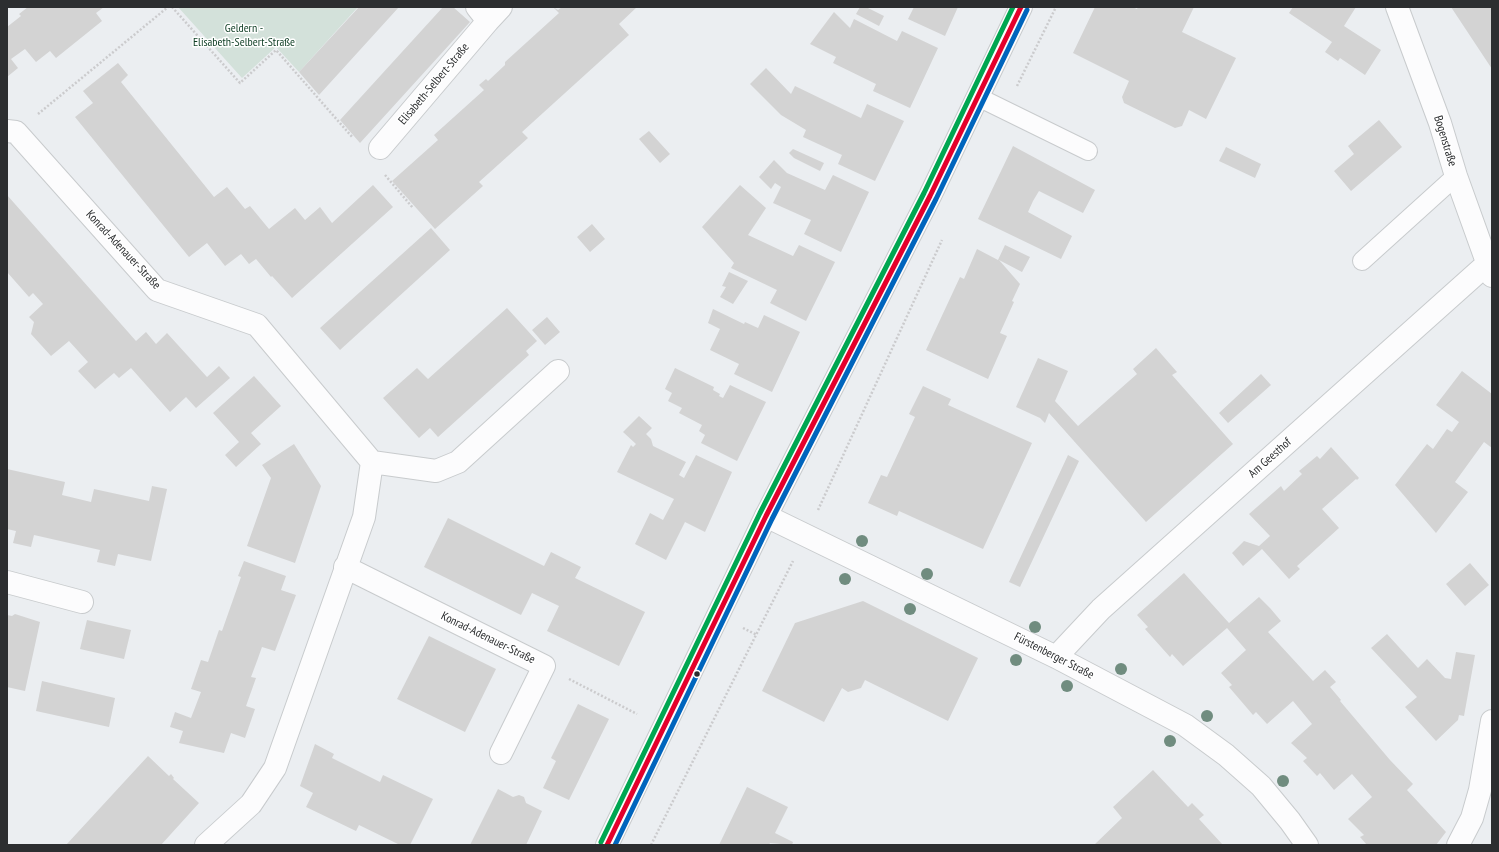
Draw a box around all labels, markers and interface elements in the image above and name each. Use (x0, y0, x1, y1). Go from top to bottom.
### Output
park label: Geldern - Elisabeth-Selbert-Straße (193, 22, 295, 50)
street label: Elisabeth-Selbert-Straße (396, 40, 472, 128)
street label: Bogenstraße (1430, 114, 1460, 168)
street label: Konrad-Adenauer-Straße (83, 208, 163, 292)
street label: Am Geesthof (1246, 435, 1294, 481)
street label: Konrad-Adenauer-Straße (439, 609, 537, 667)
street label: Fürstenberger Straße (1012, 630, 1096, 682)
unlabelled marker (692, 669, 702, 679)

